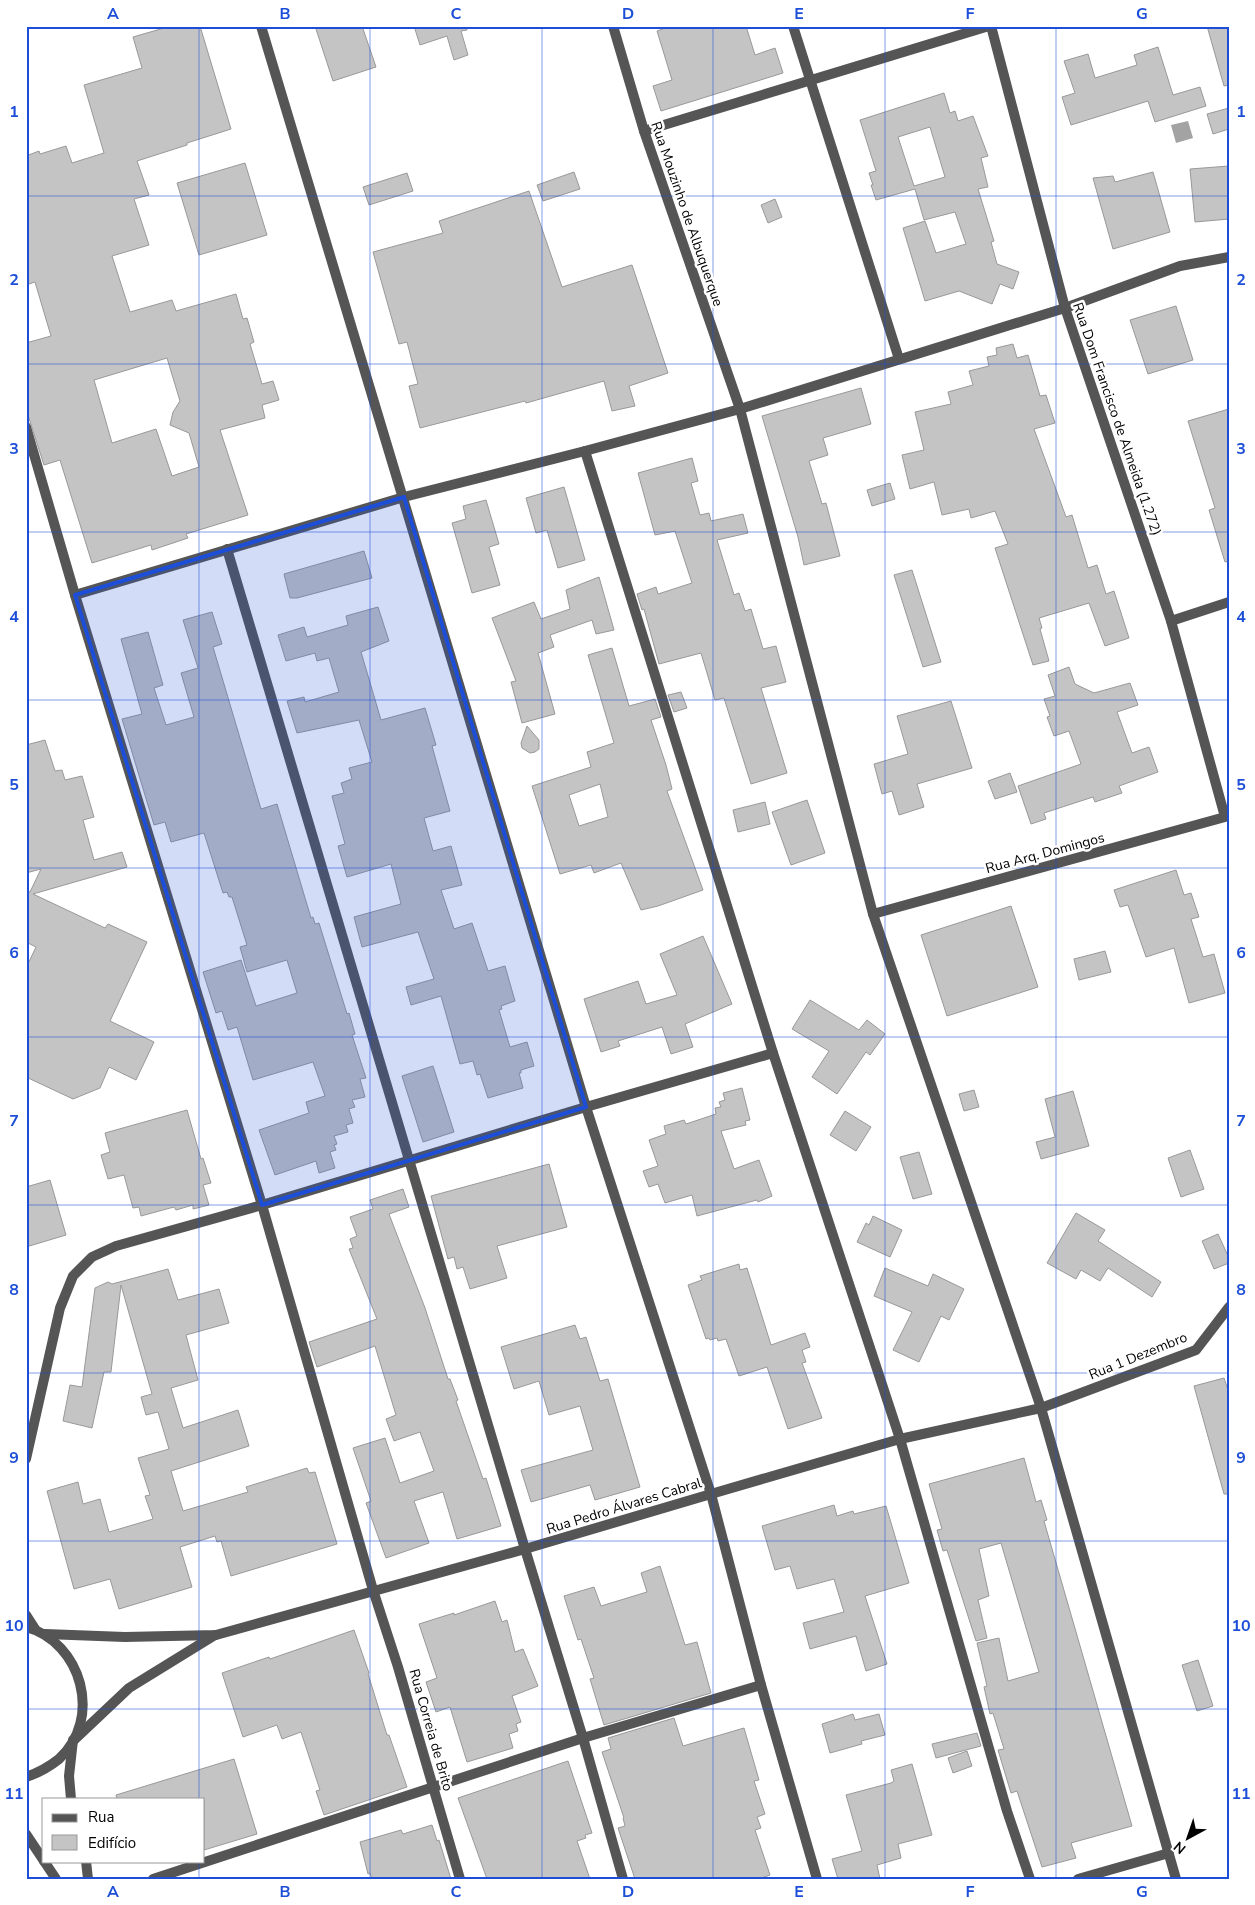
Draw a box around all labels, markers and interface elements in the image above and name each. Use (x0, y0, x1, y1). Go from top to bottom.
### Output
text: A (107, 3, 119, 25)
text: B (279, 3, 291, 25)
text: C (451, 3, 462, 25)
text: D (622, 3, 634, 25)
text: E (794, 3, 804, 25)
text: F (966, 3, 975, 25)
text: G (1136, 3, 1148, 25)
text: 1 (9, 101, 19, 123)
text: 1 (1236, 101, 1246, 123)
street label: Rua Mouzinho de Albuquerque (646, 119, 728, 309)
text: 2 (9, 269, 19, 291)
text: 2 (1236, 269, 1246, 291)
street label: Rua Dom Francisco de Almeida (1.272) (1068, 300, 1166, 538)
text: 3 (9, 438, 19, 460)
text: 3 (1236, 438, 1246, 460)
text: 4 (9, 606, 19, 628)
text: 4 (1236, 606, 1246, 628)
text: 5 (9, 774, 19, 796)
text: 5 (1236, 774, 1246, 796)
street label: Rua Arq. Domingos (983, 828, 1107, 878)
text: 6 (9, 942, 19, 964)
text: 6 (1236, 942, 1246, 964)
text: 7 (9, 1110, 19, 1132)
text: 7 (1236, 1110, 1246, 1132)
text: 8 (9, 1279, 19, 1301)
text: 8 (1236, 1279, 1246, 1301)
street label: Rua 1 Dezembro (1086, 1328, 1190, 1384)
text: 9 (9, 1447, 19, 1469)
text: 9 (1236, 1447, 1246, 1469)
street label: Rua Pedro Álvares Cabral (544, 1473, 705, 1539)
text: 10 (4, 1615, 24, 1637)
text: 10 (1231, 1615, 1251, 1637)
street label: Rua Correia de Brito (404, 1667, 458, 1793)
text: 11 (4, 1783, 24, 1805)
text: 11 (1231, 1783, 1251, 1805)
legend (42, 1798, 205, 1862)
text: Rua (88, 1807, 114, 1827)
north arrow (1162, 1812, 1212, 1862)
text: Edifício (88, 1833, 136, 1853)
text: N (1170, 1837, 1190, 1858)
text: A (107, 1881, 119, 1903)
text: B (279, 1881, 291, 1903)
text: C (451, 1881, 462, 1903)
text: D (622, 1881, 634, 1903)
text: E (794, 1881, 804, 1903)
text: F (966, 1881, 975, 1903)
text: G (1136, 1881, 1148, 1903)

